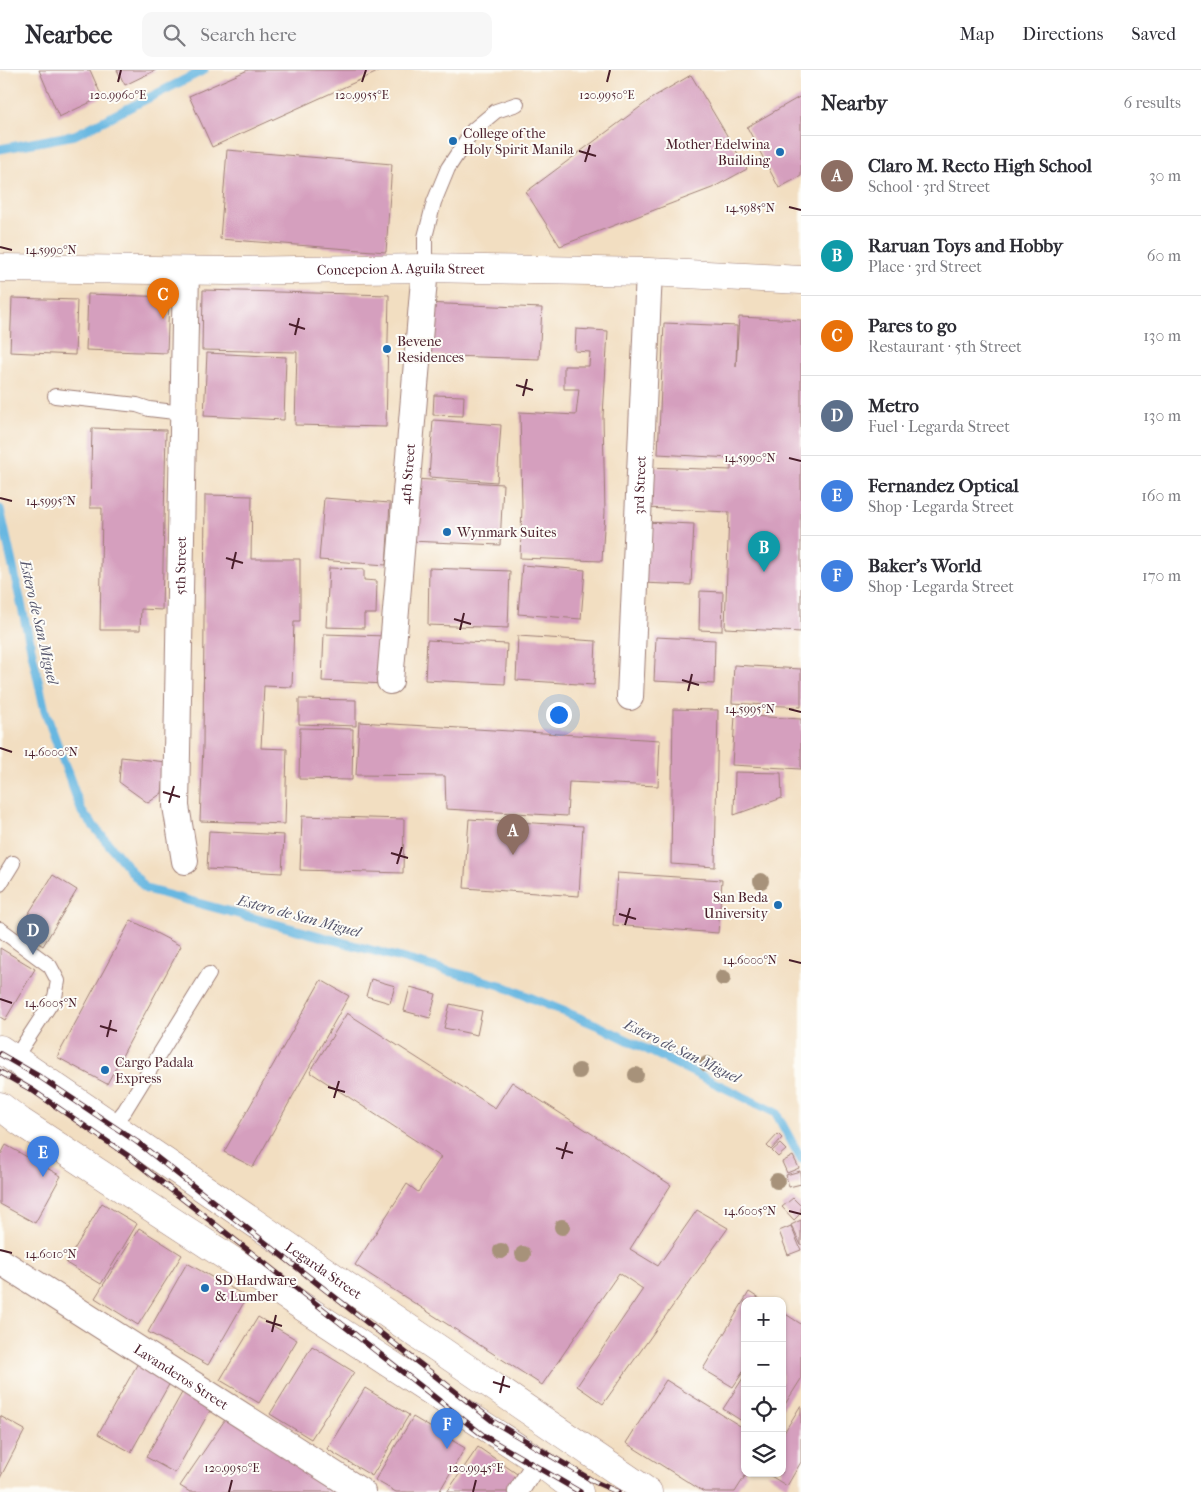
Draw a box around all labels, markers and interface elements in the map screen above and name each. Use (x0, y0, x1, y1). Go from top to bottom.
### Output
search box (142, 12, 492, 57)
text: Nearbee (25, 21, 112, 49)
icon: search (160, 21, 188, 49)
text: Search here (200, 24, 297, 46)
text: Map (960, 24, 994, 45)
text: Directions (1022, 24, 1103, 45)
text: Saved (1131, 24, 1176, 45)
text: 120.9960°E (90, 88, 146, 102)
text: 120.9955°E (335, 88, 389, 102)
text: 120.9950°E (579, 88, 635, 102)
text: Nearby (821, 91, 887, 115)
text: 6 results (1123, 93, 1181, 112)
place label: College of the Holy Spirit Manila (463, 125, 574, 158)
marker: College of the Holy Spirit Manila (447, 135, 459, 147)
place label: Mother Edelwina Building (666, 136, 771, 169)
marker: Mother Edelwina Building (774, 146, 786, 158)
text: Claro M. Recto High School (868, 155, 1092, 177)
text: A (832, 166, 842, 185)
text: 30 m (1149, 166, 1181, 185)
text: School · 3rd Street (868, 177, 990, 196)
text: 14.5985°N (725, 201, 775, 215)
text: Raruan Toys and Hobby (868, 235, 1063, 257)
text: 14.5990°N (25, 243, 77, 257)
text: B (832, 246, 842, 265)
text: 60 m (1147, 246, 1181, 265)
text: Place · 3rd Street (868, 257, 982, 276)
street label: Concepcion A. Aguila Street (317, 259, 485, 278)
pin: C (147, 278, 179, 319)
text: Pares to go (868, 315, 957, 337)
text: C (832, 326, 842, 345)
text: 130 m (1143, 326, 1181, 345)
place label: Bevene Residences (397, 333, 464, 366)
text: Restaurant · 5th Street (868, 337, 1022, 356)
marker: Bevene Residences (381, 343, 393, 355)
text: Metro (868, 395, 919, 417)
text: D (831, 406, 843, 425)
text: 130 m (1143, 406, 1181, 425)
text: Fuel · Legarda Street (868, 417, 1010, 436)
street label: 4th Street (397, 443, 419, 505)
text: 14.5990°N (724, 451, 776, 465)
street label: 3rd Street (630, 455, 649, 515)
text: Fernandez Optical (868, 475, 1019, 497)
text: E (832, 486, 842, 505)
text: 160 m (1141, 486, 1181, 505)
text: 14.5995°N (26, 494, 76, 508)
text: Shop · Legarda Street (868, 497, 1014, 516)
place label: Wynmark Suites (456, 524, 556, 541)
marker: Wynmark Suites (441, 526, 453, 538)
pin: B (748, 531, 780, 572)
street label: 5th Street (171, 536, 190, 595)
text: Baker's World (868, 555, 981, 577)
water label: Estero de San Miguel (16, 557, 63, 688)
text: F (833, 566, 841, 585)
text: 170 m (1142, 566, 1181, 585)
text: Shop · Legarda Street (868, 577, 1014, 596)
your location (546, 702, 572, 728)
text: 14.5995°N (725, 702, 775, 716)
text: 14.6000°N (24, 745, 78, 759)
pin: A (497, 814, 529, 855)
place label: San Beda University (704, 889, 769, 922)
water label: Estero de San Miguel (235, 891, 365, 942)
marker: San Beda University (772, 899, 784, 911)
pin: D (17, 914, 49, 955)
text: 14.6000°N (723, 953, 777, 967)
text: 14.6005°N (25, 996, 77, 1010)
water label: Estero de San Miguel (620, 1015, 745, 1088)
place label: Cargo Padala Express (115, 1054, 194, 1087)
marker: Cargo Padala Express (99, 1064, 111, 1076)
pin: E (27, 1136, 59, 1177)
text: 14.6005°N (724, 1204, 776, 1218)
street label: Legarda Street (282, 1238, 365, 1302)
text: 14.6010°N (25, 1247, 77, 1261)
place label: SD Hardware & Lumber (215, 1272, 296, 1305)
marker: SD Hardware & Lumber (199, 1282, 211, 1294)
map controls (741, 1297, 786, 1477)
button: + (741, 1297, 786, 1342)
street label: Lavanderos Street (131, 1340, 232, 1413)
button: − (741, 1342, 786, 1387)
button: locate (741, 1387, 786, 1432)
pin: F (431, 1408, 463, 1449)
button: layers (741, 1432, 786, 1477)
text: 120.9950°E (204, 1461, 260, 1475)
text: 120.9945°E (448, 1461, 504, 1475)

